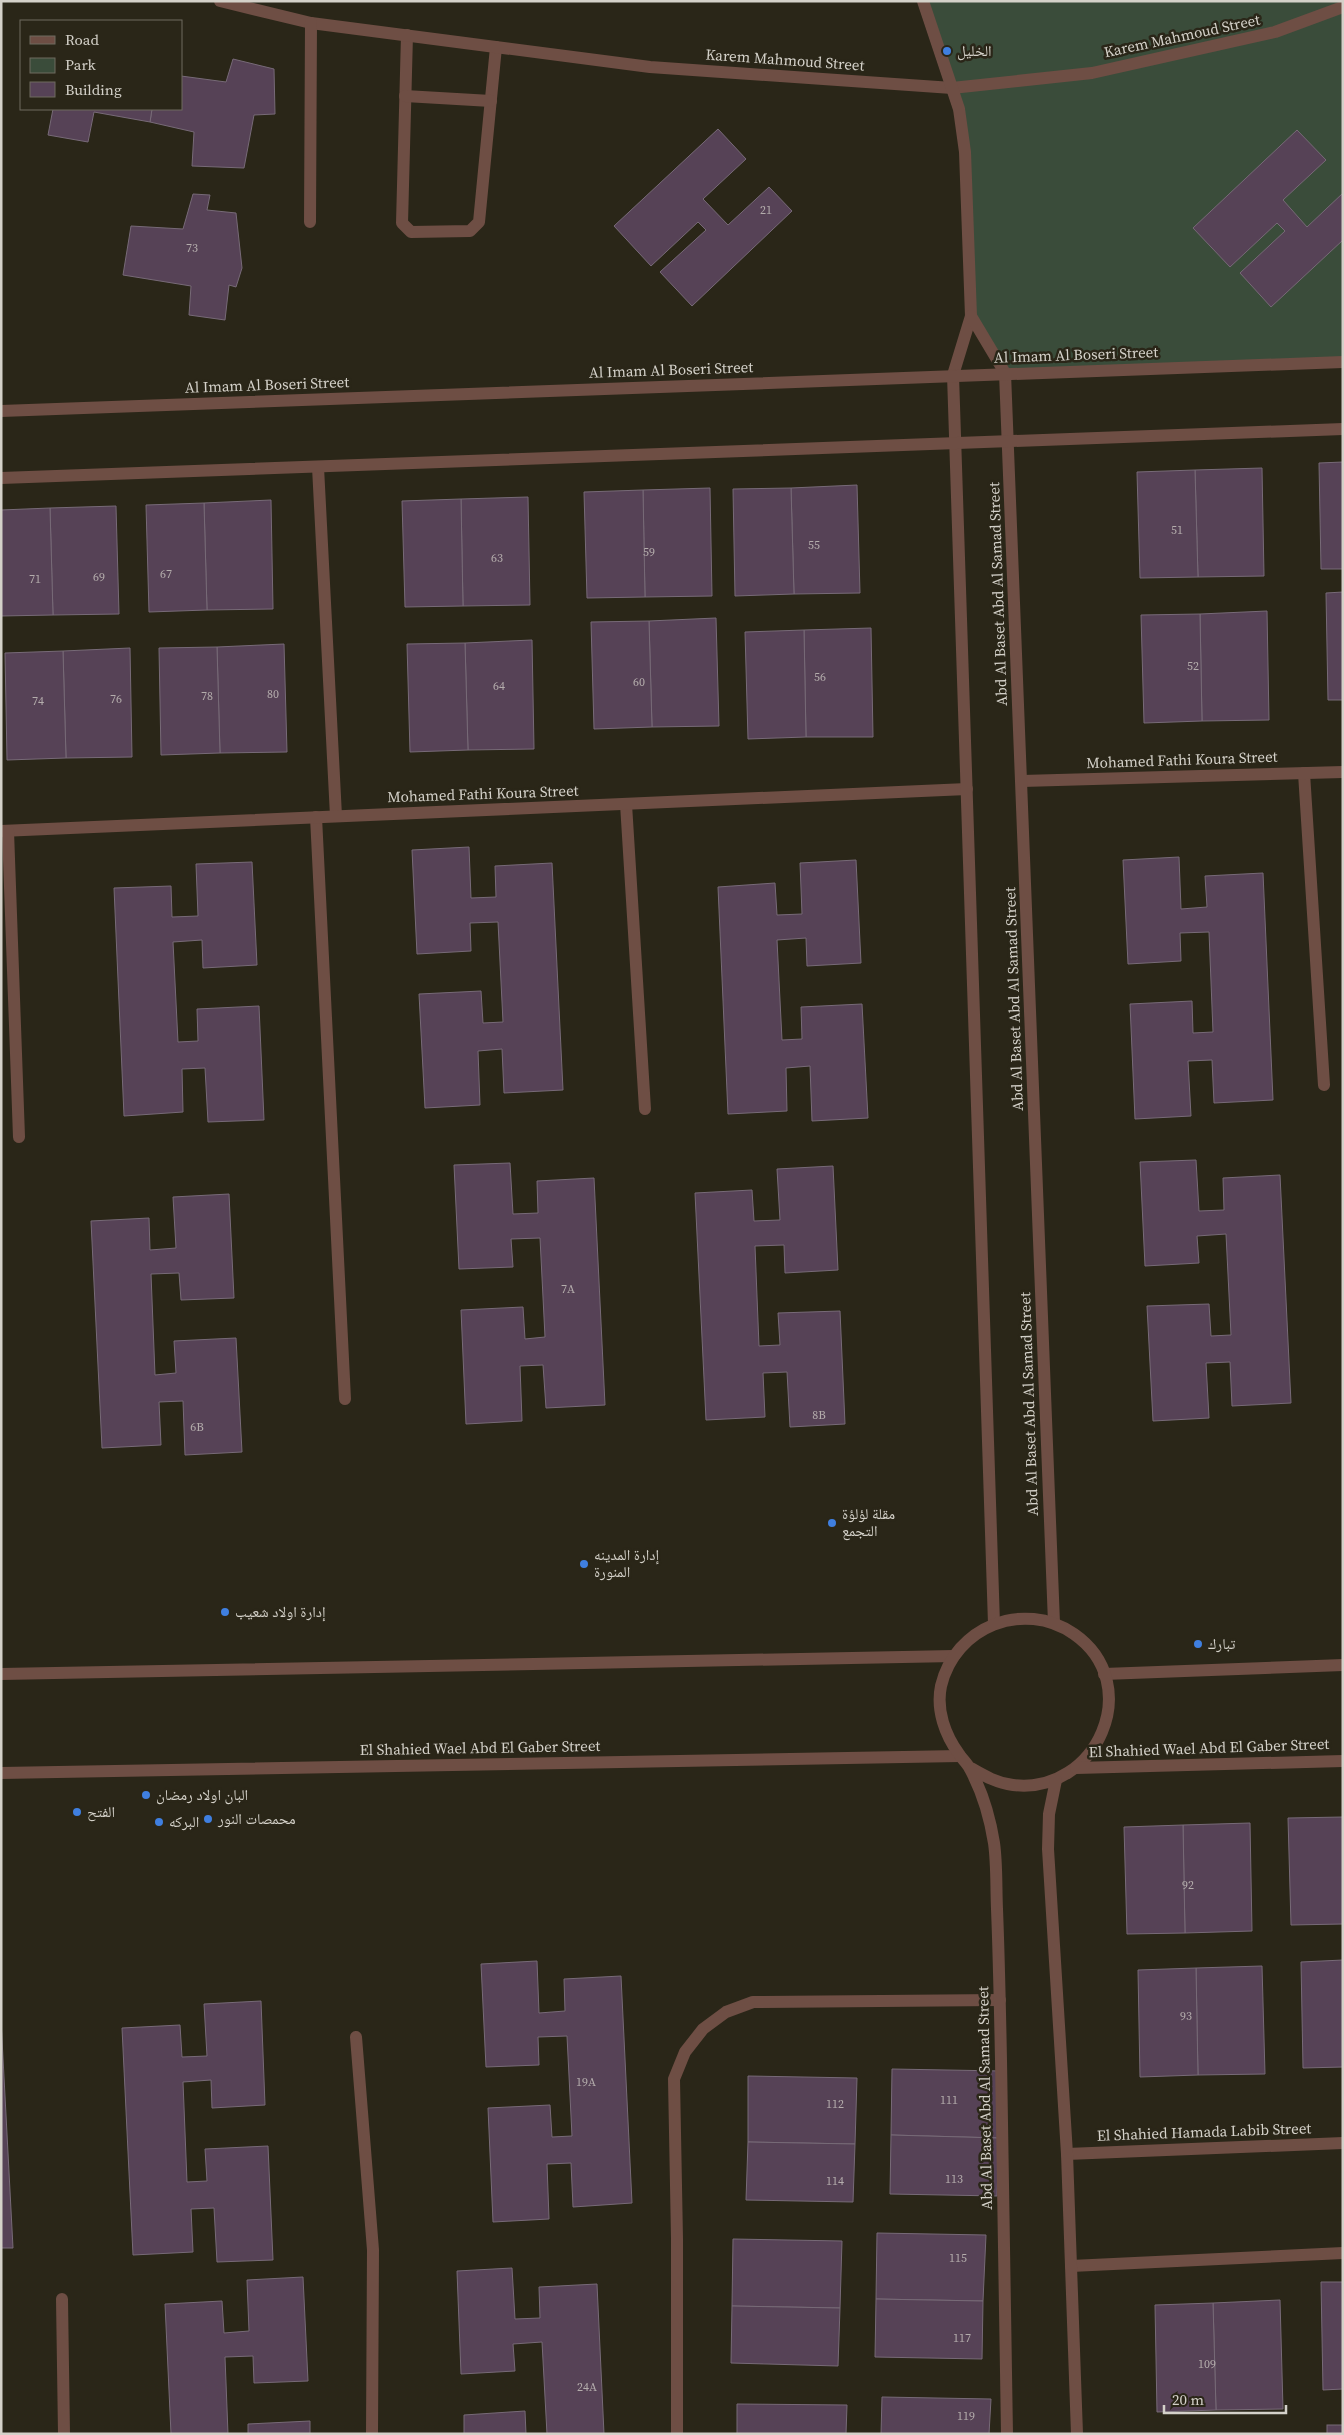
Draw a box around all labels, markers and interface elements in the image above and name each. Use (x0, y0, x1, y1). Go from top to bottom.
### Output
street label: Karem Mahmoud Street (1102, 9, 1262, 62)
legend (20, 20, 182, 110)
text: Road (65, 29, 99, 50)
place label: الخليل (957, 40, 992, 61)
street label: Karem Mahmoud Street (705, 43, 865, 76)
marker: الخليل (941, 45, 953, 57)
text: Park (65, 54, 97, 75)
text: Building (65, 79, 122, 100)
house number: 21 (760, 202, 772, 218)
house number: 73 (186, 240, 198, 256)
street label: Al Imam Al Boseri Street (993, 341, 1159, 368)
street label: Al Imam Al Boseri Street (588, 356, 754, 383)
street label: Al Imam Al Boseri Street (184, 371, 350, 398)
street label: Abd Al Baset Abd Al Samad Street (983, 482, 1012, 706)
house number: 51 (1171, 522, 1183, 538)
house number: 55 (808, 537, 820, 553)
house number: 59 (643, 544, 655, 560)
house number: 63 (491, 550, 503, 566)
house number: 67 (160, 566, 172, 582)
house number: 69 (93, 569, 105, 585)
house number: 71 (29, 571, 41, 587)
house number: 52 (1187, 658, 1199, 674)
house number: 56 (814, 669, 826, 685)
house number: 60 (633, 674, 645, 690)
house number: 64 (493, 678, 505, 694)
house number: 80 (267, 686, 279, 702)
house number: 78 (201, 688, 213, 704)
house number: 76 (110, 691, 122, 707)
house number: 74 (32, 693, 44, 709)
street label: Mohamed Fathi Koura Street (1086, 746, 1278, 773)
street label: Mohamed Fathi Koura Street (387, 780, 579, 807)
street label: Abd Al Baset Abd Al Samad Street (999, 887, 1028, 1111)
house number: 7A (561, 1281, 575, 1297)
street label: Abd Al Baset Abd Al Samad Street (1014, 1292, 1043, 1516)
house number: 8B (812, 1407, 826, 1423)
house number: 6B (190, 1419, 204, 1435)
place label: مقلة لؤلؤة التجمع (842, 1503, 895, 1541)
marker: مقلة لؤلؤة التجمع (826, 1517, 838, 1529)
place label: إدارة المدينه المنورة (594, 1544, 660, 1582)
marker: إدارة المدينه المنورة (578, 1558, 590, 1570)
place label: إدارة اولاد شعيب (235, 1601, 326, 1622)
marker: إدارة اولاد شعيب (219, 1606, 231, 1618)
place label: تبارك (1208, 1633, 1236, 1654)
marker: تبارك (1192, 1638, 1204, 1650)
street label: El Shahied Wael Abd El Gaber Street (1088, 1733, 1330, 1762)
street label: El Shahied Wael Abd El Gaber Street (359, 1735, 601, 1760)
place label: البان اولاد رمضان (156, 1784, 248, 1805)
marker: البان اولاد رمضان (140, 1789, 152, 1801)
place label: الفتح (87, 1801, 115, 1822)
marker: الفتح (71, 1806, 83, 1818)
place label: محمصات النور (217, 1808, 296, 1829)
place label: البركه (169, 1811, 199, 1832)
marker: محمصات النور (202, 1813, 214, 1825)
marker: البركه (153, 1816, 165, 1828)
house number: 92 (1182, 1877, 1194, 1893)
street label: Abd Al Baset Abd Al Samad Street (972, 1986, 997, 2210)
house number: 93 (1180, 2008, 1192, 2024)
house number: 19A (576, 2074, 596, 2090)
house number: 111 (940, 2092, 958, 2108)
house number: 112 (826, 2096, 844, 2112)
street label: El Shahied Hamada Labib Street (1096, 2117, 1312, 2146)
house number: 113 (945, 2171, 963, 2187)
house number: 114 (826, 2173, 844, 2189)
house number: 115 (949, 2250, 967, 2266)
house number: 117 (953, 2330, 971, 2346)
house number: 109 (1198, 2356, 1216, 2372)
house number: 24A (577, 2379, 597, 2395)
scale bar (1164, 2382, 1286, 2414)
text: 20 m (1172, 2389, 1204, 2410)
house number: 119 (957, 2408, 975, 2424)

